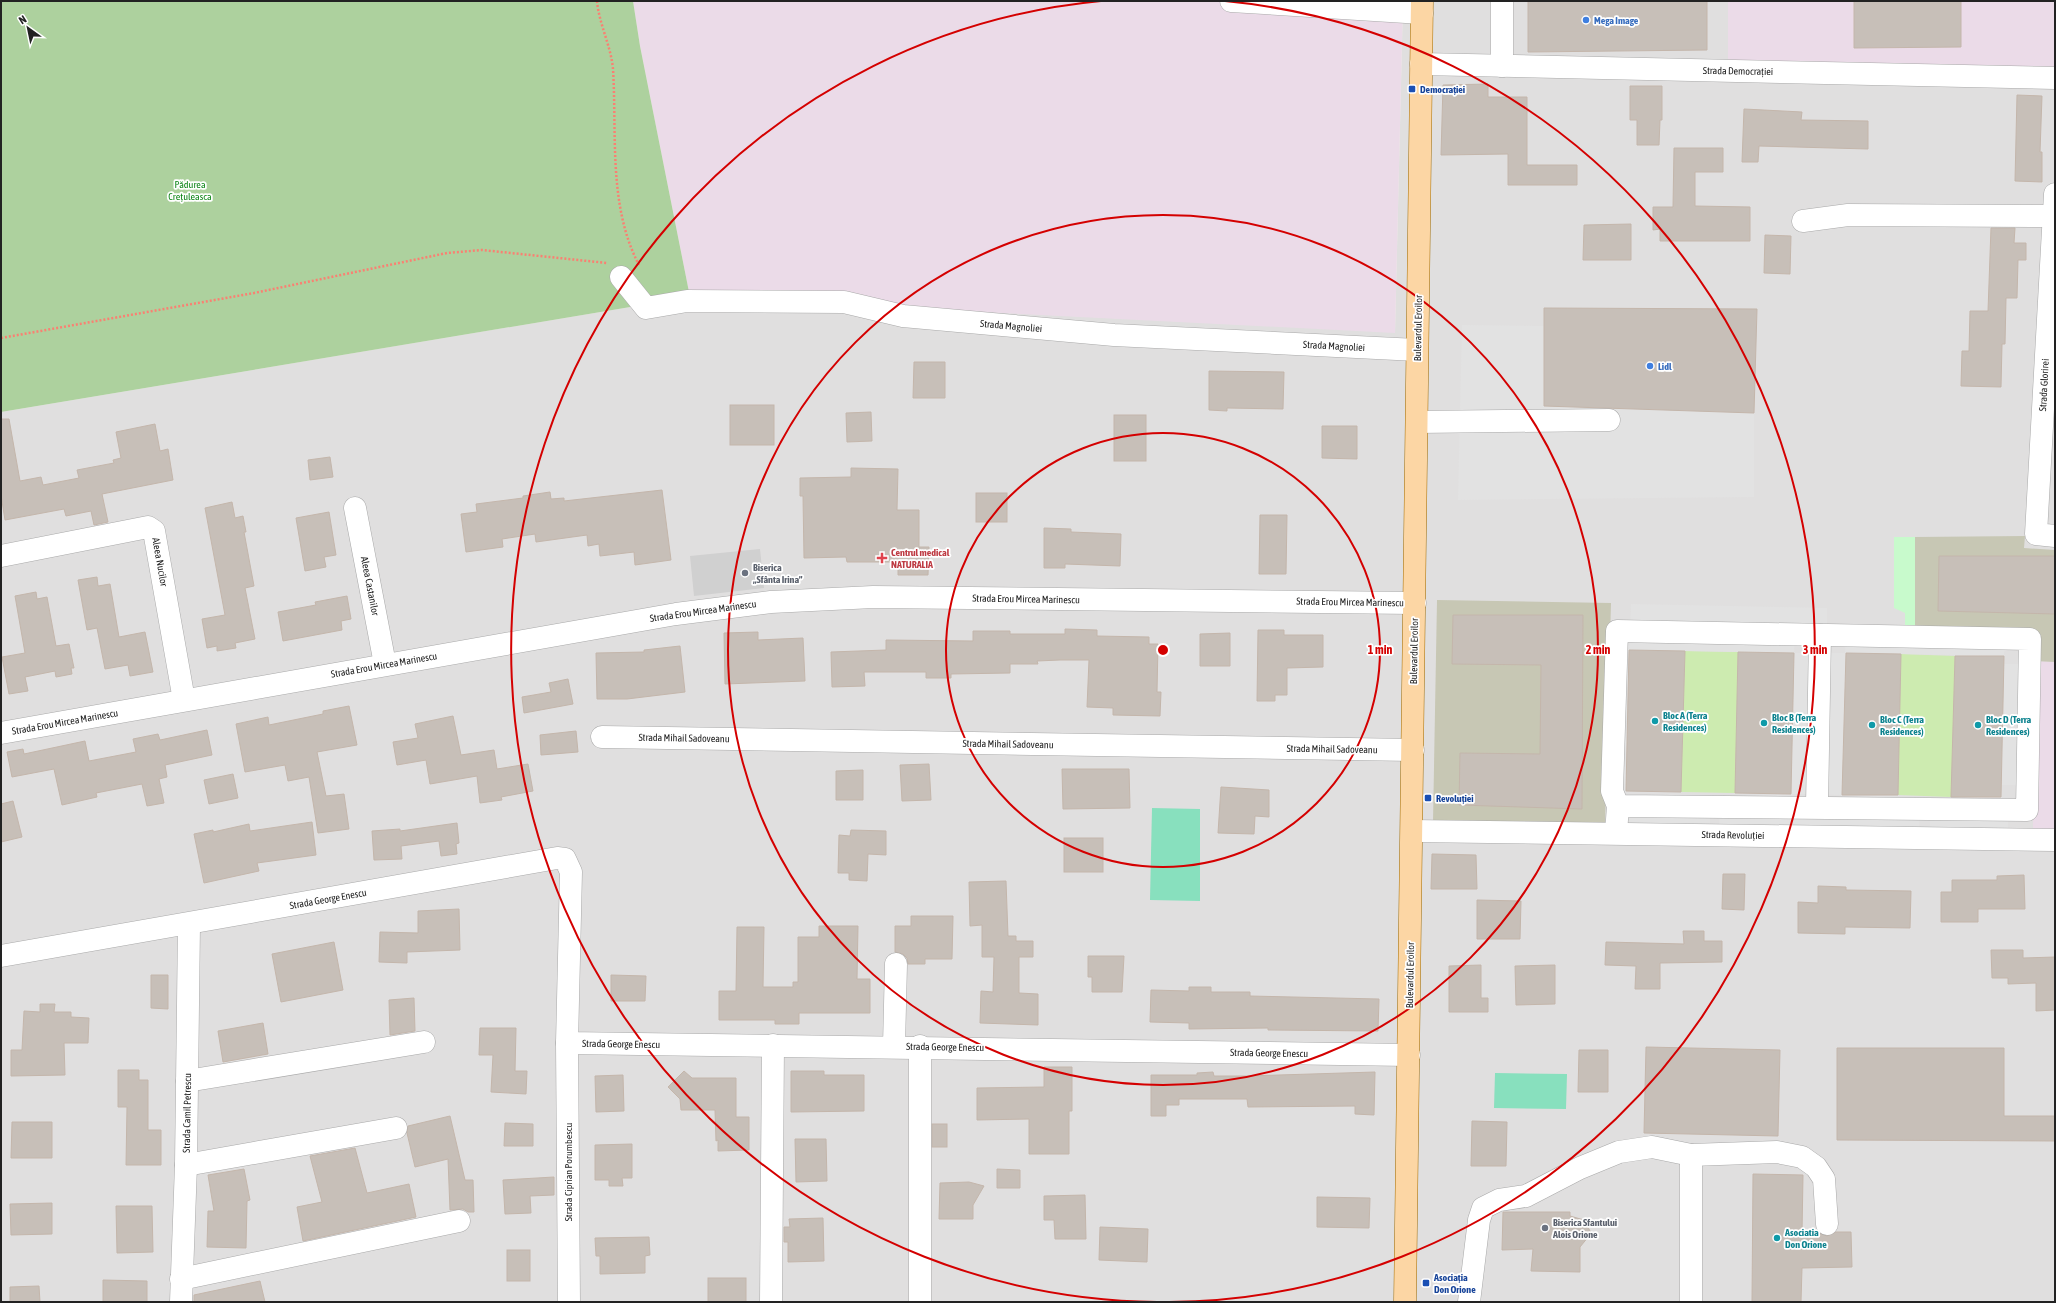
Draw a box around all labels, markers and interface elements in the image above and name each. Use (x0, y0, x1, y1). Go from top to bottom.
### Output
north arrow (8, 8, 48, 48)
text: N (17, 13, 29, 26)
marker: Mega Image (1581, 15, 1591, 25)
place label: Mega Image (1594, 15, 1639, 26)
street label: Strada Democrației (1703, 65, 1773, 77)
marker: Democrației (1407, 84, 1417, 94)
place label: Democrației (1420, 84, 1465, 95)
park label: Pădurea Crețuleasca (168, 179, 212, 202)
street label: Bulevardul Eroilor (1412, 294, 1424, 361)
street label: Strada Magnoliei (980, 318, 1042, 334)
street label: Strada Magnoliei (1303, 339, 1365, 353)
street label: Strada Glorirei (2037, 358, 2051, 412)
marker: Lidl (1645, 361, 1655, 371)
place label: Lidl (1658, 361, 1672, 372)
street label: Aleea Nucilor (150, 537, 170, 588)
place label: Centrul medical NATURALIA (891, 547, 950, 570)
marker: Centrul medical NATURALIA (876, 552, 888, 564)
street label: Aleea Castanilor (359, 555, 381, 618)
place label: Biserica „Sfânta Irina” (752, 562, 803, 585)
marker: Biserica „Sfânta Irina” (740, 568, 750, 578)
street label: Strada Erou Mircea Marinescu (972, 593, 1080, 605)
street label: Strada Erou Mircea Marinescu (1296, 596, 1404, 608)
street label: Strada Erou Mircea Marinescu (649, 598, 757, 624)
street label: Bulevardul Eroilor (1408, 617, 1420, 684)
centre of rings (1156, 643, 1170, 657)
text: 1 min (1368, 643, 1392, 657)
text: 2 min (1586, 643, 1610, 657)
text: 3 min (1803, 643, 1827, 657)
street label: Strada Erou Mircea Marinescu (330, 650, 438, 680)
street label: Strada Erou Mircea Marinescu (11, 707, 119, 737)
place label: Bloc A (Terra Residences) (1663, 710, 1708, 733)
place label: Bloc B (Terra Residences) (1772, 712, 1817, 735)
place label: Bloc C (Terra Residences) (1880, 714, 1924, 737)
place label: Bloc D (Terra Residences) (1986, 714, 2031, 737)
marker: Bloc A (Terra Residences) (1650, 716, 1660, 726)
marker: Bloc B (Terra Residences) (1759, 718, 1769, 728)
marker: Bloc C (Terra Residences) (1867, 720, 1877, 730)
marker: Bloc D (Terra Residences) (1973, 720, 1983, 730)
street label: Strada Mihail Sadoveanu (638, 732, 730, 744)
street label: Strada Mihail Sadoveanu (962, 738, 1054, 750)
street label: Strada Mihail Sadoveanu (1286, 743, 1378, 755)
marker: Revoluției (1423, 793, 1433, 803)
place label: Revoluției (1436, 793, 1474, 804)
street label: Strada Revoluției (1701, 829, 1765, 841)
street label: Strada George Enescu (289, 887, 368, 911)
street label: Bulevardul Eroilor (1404, 941, 1416, 1008)
street label: Strada George Enescu (582, 1038, 660, 1050)
street label: Strada George Enescu (906, 1041, 984, 1053)
street label: Strada George Enescu (1230, 1047, 1308, 1059)
street label: Strada Camil Petrescu (181, 1073, 193, 1153)
street label: Strada Ciprian Porumbescu (563, 1122, 574, 1221)
place label: Biserica Sfantului Alois Orione (1552, 1217, 1617, 1240)
marker: Biserica Sfantului Alois Orione (1540, 1223, 1550, 1233)
place label: Asociatia Don Orione (1784, 1227, 1827, 1250)
marker: Asociatia Don Orione (1772, 1233, 1782, 1243)
place label: Asociația Don Orione (1433, 1272, 1476, 1295)
marker: Asociația Don Orione (1421, 1278, 1431, 1288)

